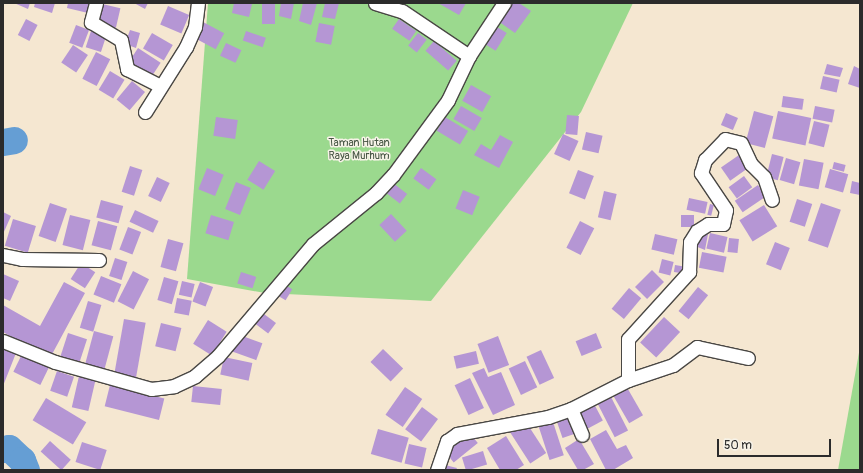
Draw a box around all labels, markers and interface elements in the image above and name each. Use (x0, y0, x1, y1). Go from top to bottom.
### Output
park label: Taman Hutan Raya Murhum (328, 137, 390, 163)
scale bar (719, 431, 833, 457)
text: 50 m (724, 438, 752, 453)

